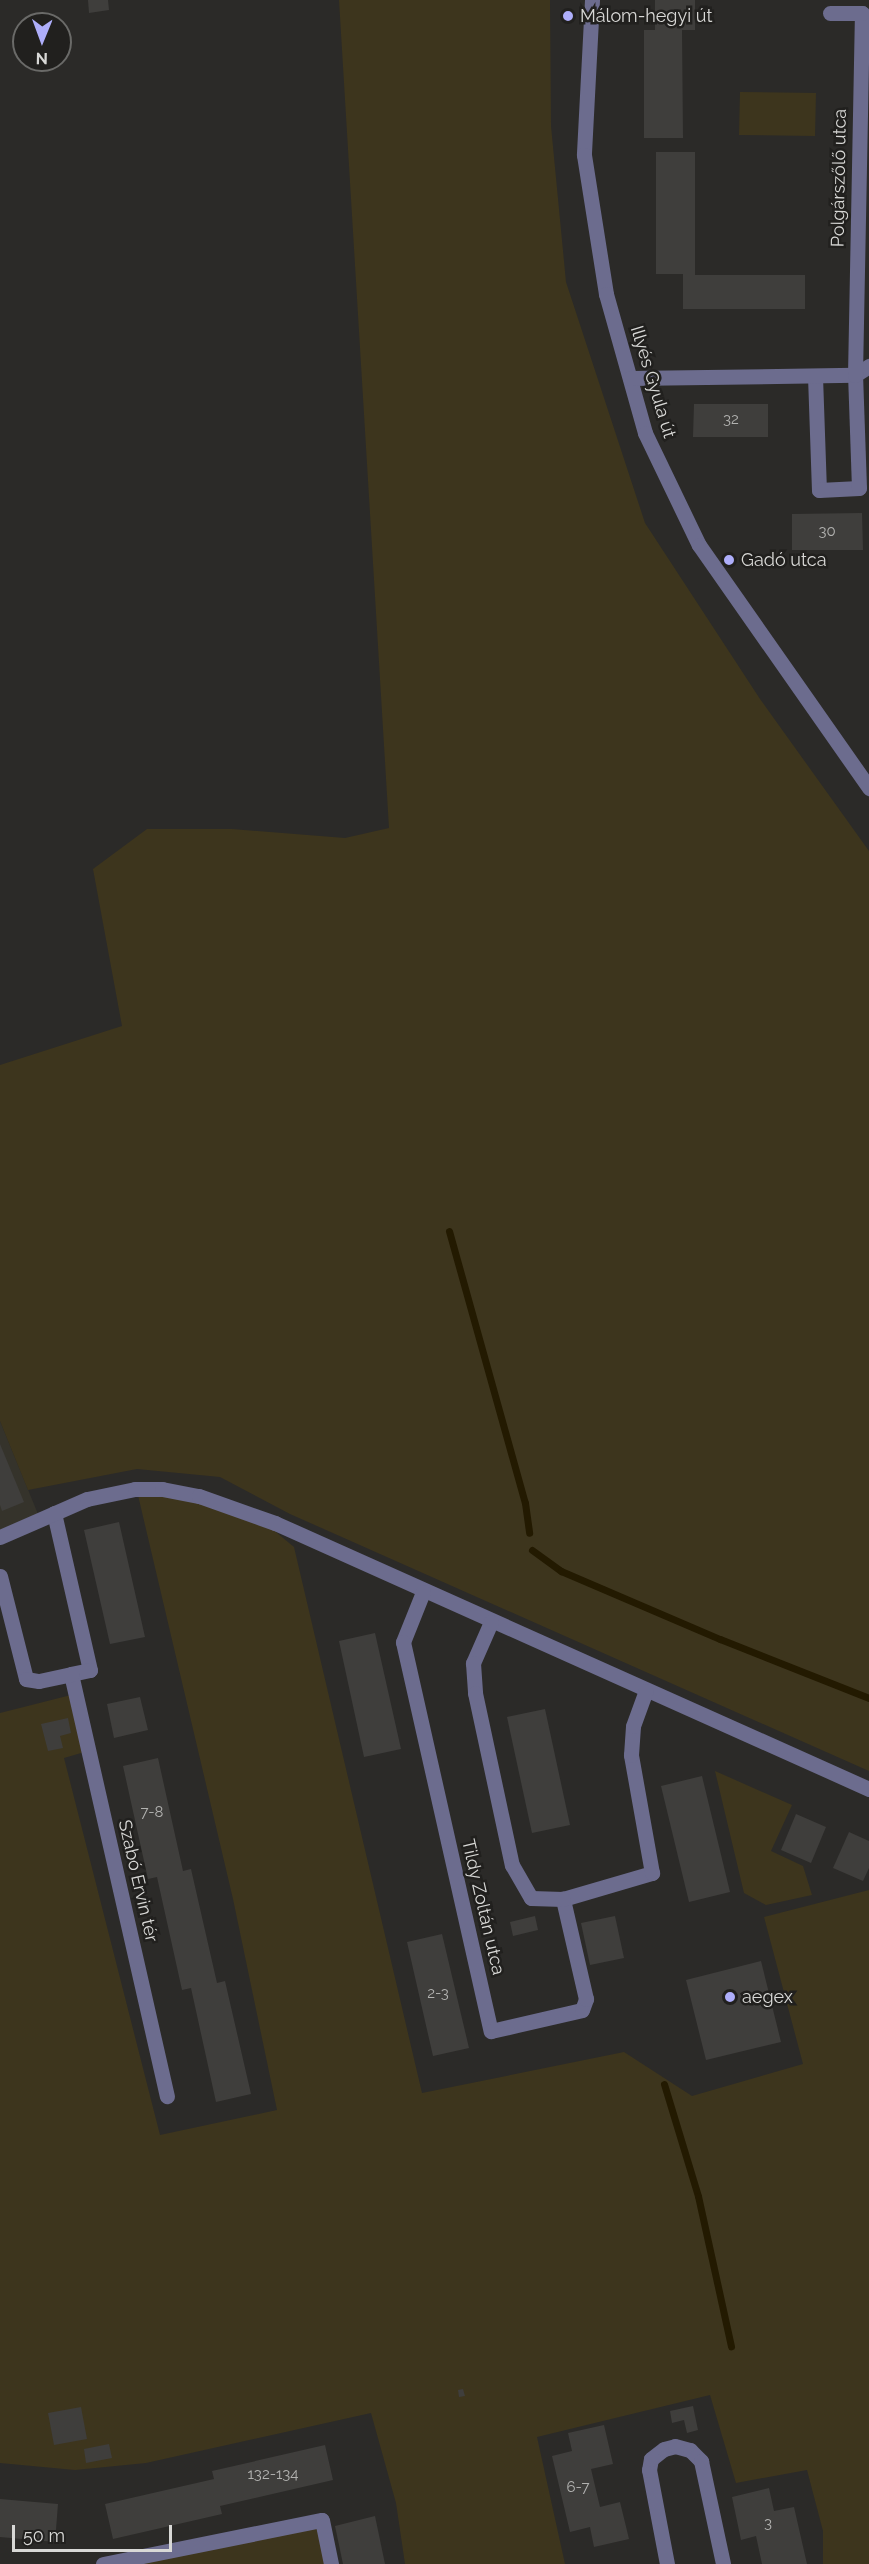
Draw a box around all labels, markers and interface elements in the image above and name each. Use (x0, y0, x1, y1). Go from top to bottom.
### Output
place label: Málom-hegyi út (580, 5, 712, 27)
marker: Málom-hegyi út (561, 9, 575, 23)
north arrow (12, 12, 72, 72)
text: N (35, 49, 48, 68)
street label: Polgárszőlő utca (827, 109, 851, 247)
street label: Illyés Gyula út (626, 323, 680, 441)
house number: 32 (723, 411, 739, 429)
house number: 30 (818, 523, 836, 541)
place label: Gadó utca (741, 549, 826, 571)
marker: Gadó utca (722, 553, 736, 567)
house number: 7-8 (141, 1804, 163, 1822)
street label: Szabó Ervin tér (113, 1818, 163, 1944)
street label: Tildy Zoltán utca (457, 1837, 509, 1977)
house number: 2-3 (427, 1985, 449, 2003)
place label: aegex (742, 1986, 793, 2008)
marker: aegex (723, 1990, 737, 2004)
house number: 132-134 (247, 2466, 299, 2484)
house number: 6-7 (567, 2479, 589, 2497)
scale bar (15, 2513, 176, 2551)
house number: 3 (764, 2515, 772, 2533)
text: 50 m (23, 2525, 65, 2546)

